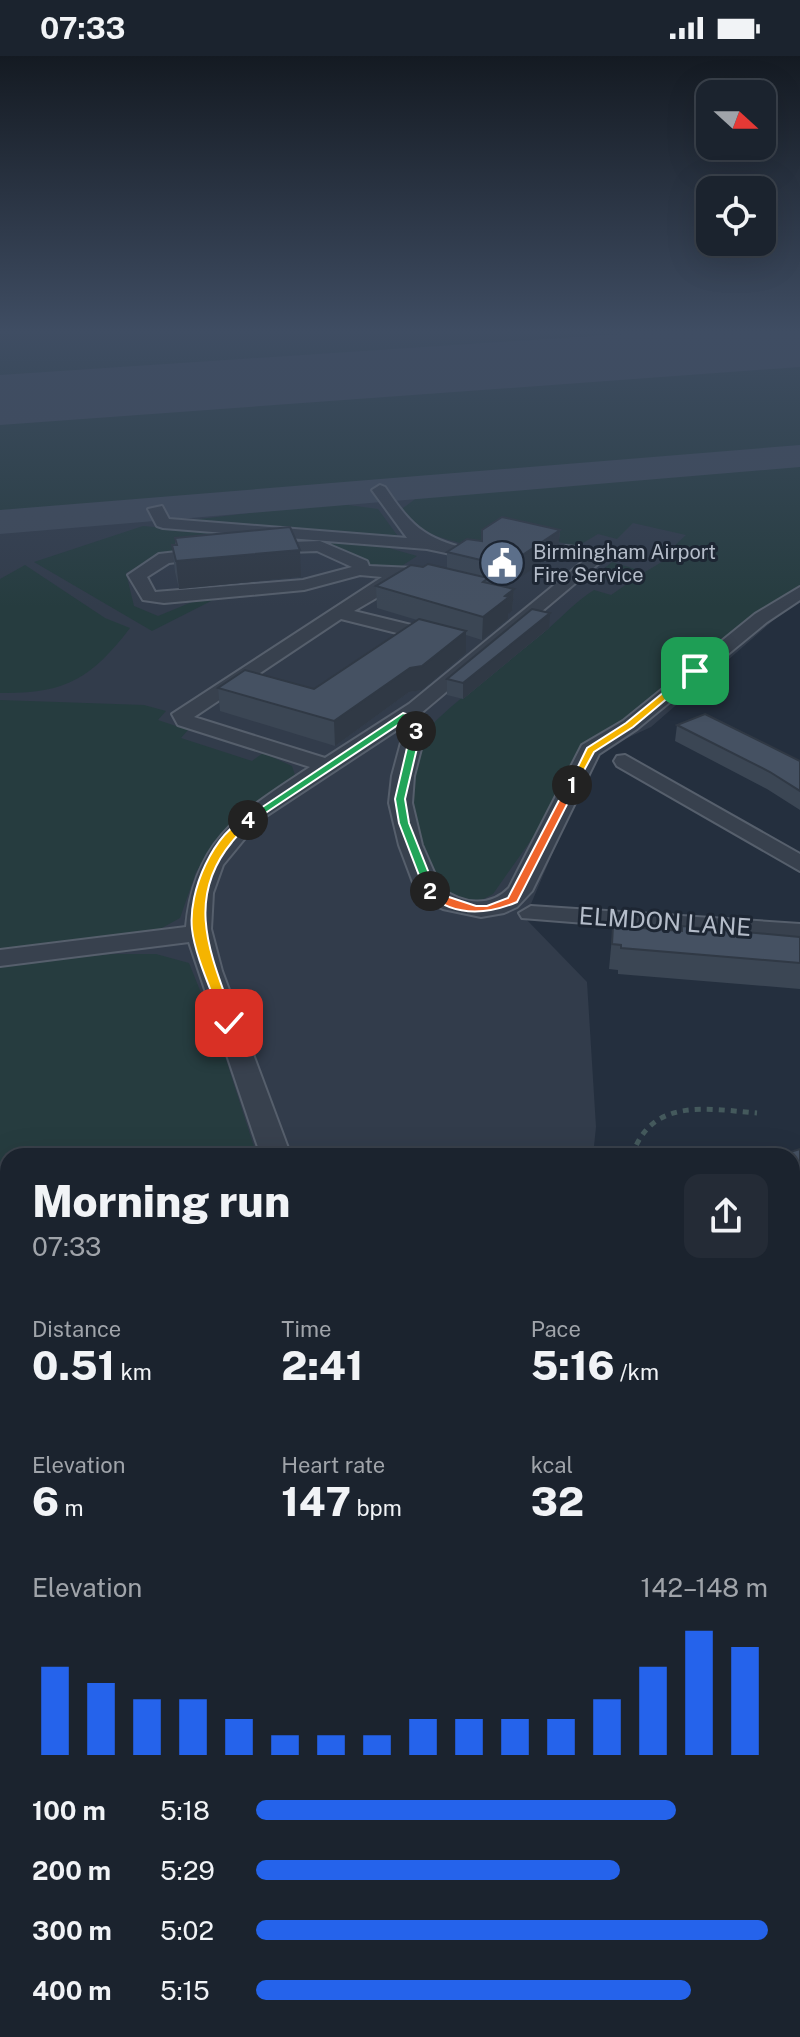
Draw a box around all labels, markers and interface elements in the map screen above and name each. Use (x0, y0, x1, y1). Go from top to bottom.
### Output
text: 07:33 (40, 10, 126, 46)
north arrow (696, 80, 776, 160)
map controls (696, 80, 776, 256)
button: locate (696, 176, 776, 256)
public building icon: Birmingham Airport Fire Service (478, 539, 526, 587)
place label: Birmingham Airport Fire Service (533, 540, 716, 587)
pin (661, 637, 729, 705)
icon: arrive (673, 649, 717, 693)
pin: 3 (396, 711, 436, 751)
text: 3 (409, 718, 423, 744)
pin: 1 (552, 765, 592, 805)
text: 1 (567, 772, 577, 798)
pin: 4 (228, 800, 268, 840)
text: 4 (241, 807, 255, 833)
pin: 2 (410, 871, 450, 911)
text: 2 (423, 878, 437, 904)
street label: ELMDON LANE (578, 901, 752, 941)
pin (195, 989, 263, 1057)
icon: check (207, 1001, 251, 1045)
button: share (684, 1174, 768, 1258)
text: Morning run (32, 1175, 290, 1227)
text: 07:33 (32, 1231, 102, 1262)
text: Distance (32, 1316, 121, 1342)
text: Time (281, 1316, 331, 1342)
text: Pace (531, 1316, 581, 1342)
text: 0.51 (32, 1342, 115, 1389)
text: 2:41 (281, 1342, 363, 1389)
text: 5:16 (531, 1342, 615, 1389)
text: km (115, 1359, 152, 1385)
text: /km (615, 1359, 659, 1385)
text: Elevation (32, 1452, 125, 1478)
text: Heart rate (281, 1452, 385, 1478)
text: kcal (531, 1452, 573, 1478)
text: 6 (32, 1478, 59, 1525)
text: 147 (281, 1478, 351, 1525)
text: 32 (531, 1478, 584, 1525)
text: m (59, 1495, 84, 1521)
text: bpm (351, 1495, 402, 1521)
text: Elevation (32, 1572, 142, 1603)
text: 142–148 m (641, 1572, 768, 1603)
text: 100 m (32, 1795, 106, 1826)
text: 5:18 (160, 1795, 210, 1826)
text: 200 m (32, 1855, 111, 1886)
text: 5:29 (160, 1855, 215, 1886)
text: 300 m (32, 1915, 112, 1946)
text: 5:02 (160, 1915, 214, 1946)
text: 400 m (32, 1975, 112, 2006)
text: 5:15 (160, 1975, 210, 2006)

